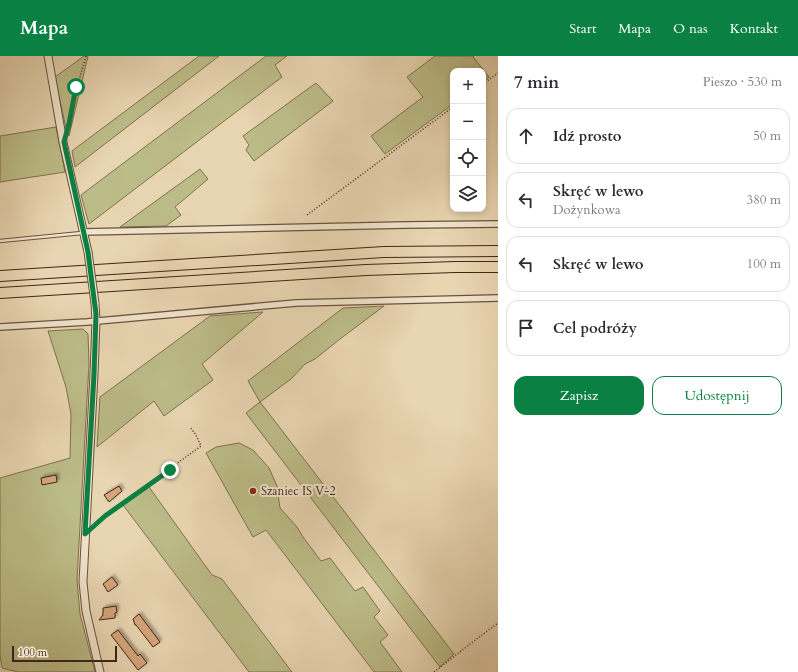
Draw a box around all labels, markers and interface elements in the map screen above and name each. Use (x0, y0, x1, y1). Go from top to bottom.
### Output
text: Mapa (20, 15, 68, 41)
text: Start (569, 19, 596, 38)
text: Mapa (618, 19, 651, 38)
text: O nas (673, 19, 708, 38)
text: Kontakt (730, 19, 778, 38)
map controls (450, 68, 486, 212)
button: + (450, 68, 486, 104)
text: 7 min (514, 71, 559, 94)
text: Pieszo · 530 m (703, 73, 782, 91)
route start (67, 78, 85, 96)
button: − (450, 104, 486, 140)
icon: ahead (515, 125, 537, 147)
text: Idź prosto (553, 126, 621, 146)
text: 50 m (753, 127, 781, 145)
button: locate (450, 140, 486, 176)
button: layers (450, 176, 486, 212)
text: Skręć w lewo (553, 181, 643, 201)
icon: left (515, 189, 537, 211)
text: 380 m (747, 191, 781, 209)
text: Dożynkowa (553, 201, 621, 219)
icon: left (515, 253, 537, 275)
text: Skręć w lewo (553, 254, 643, 274)
text: 100 m (747, 255, 781, 273)
icon: arrive (515, 317, 537, 339)
text: Cel podróży (553, 318, 637, 338)
button: Zapisz (514, 376, 644, 415)
button: Udostępnij (652, 376, 782, 415)
route end (161, 461, 179, 479)
place label: Szaniec IS V-2 (261, 483, 336, 499)
marker: Szaniec IS V-2 (248, 486, 258, 496)
scale bar (12, 644, 117, 663)
text: 100 m (18, 645, 47, 660)

